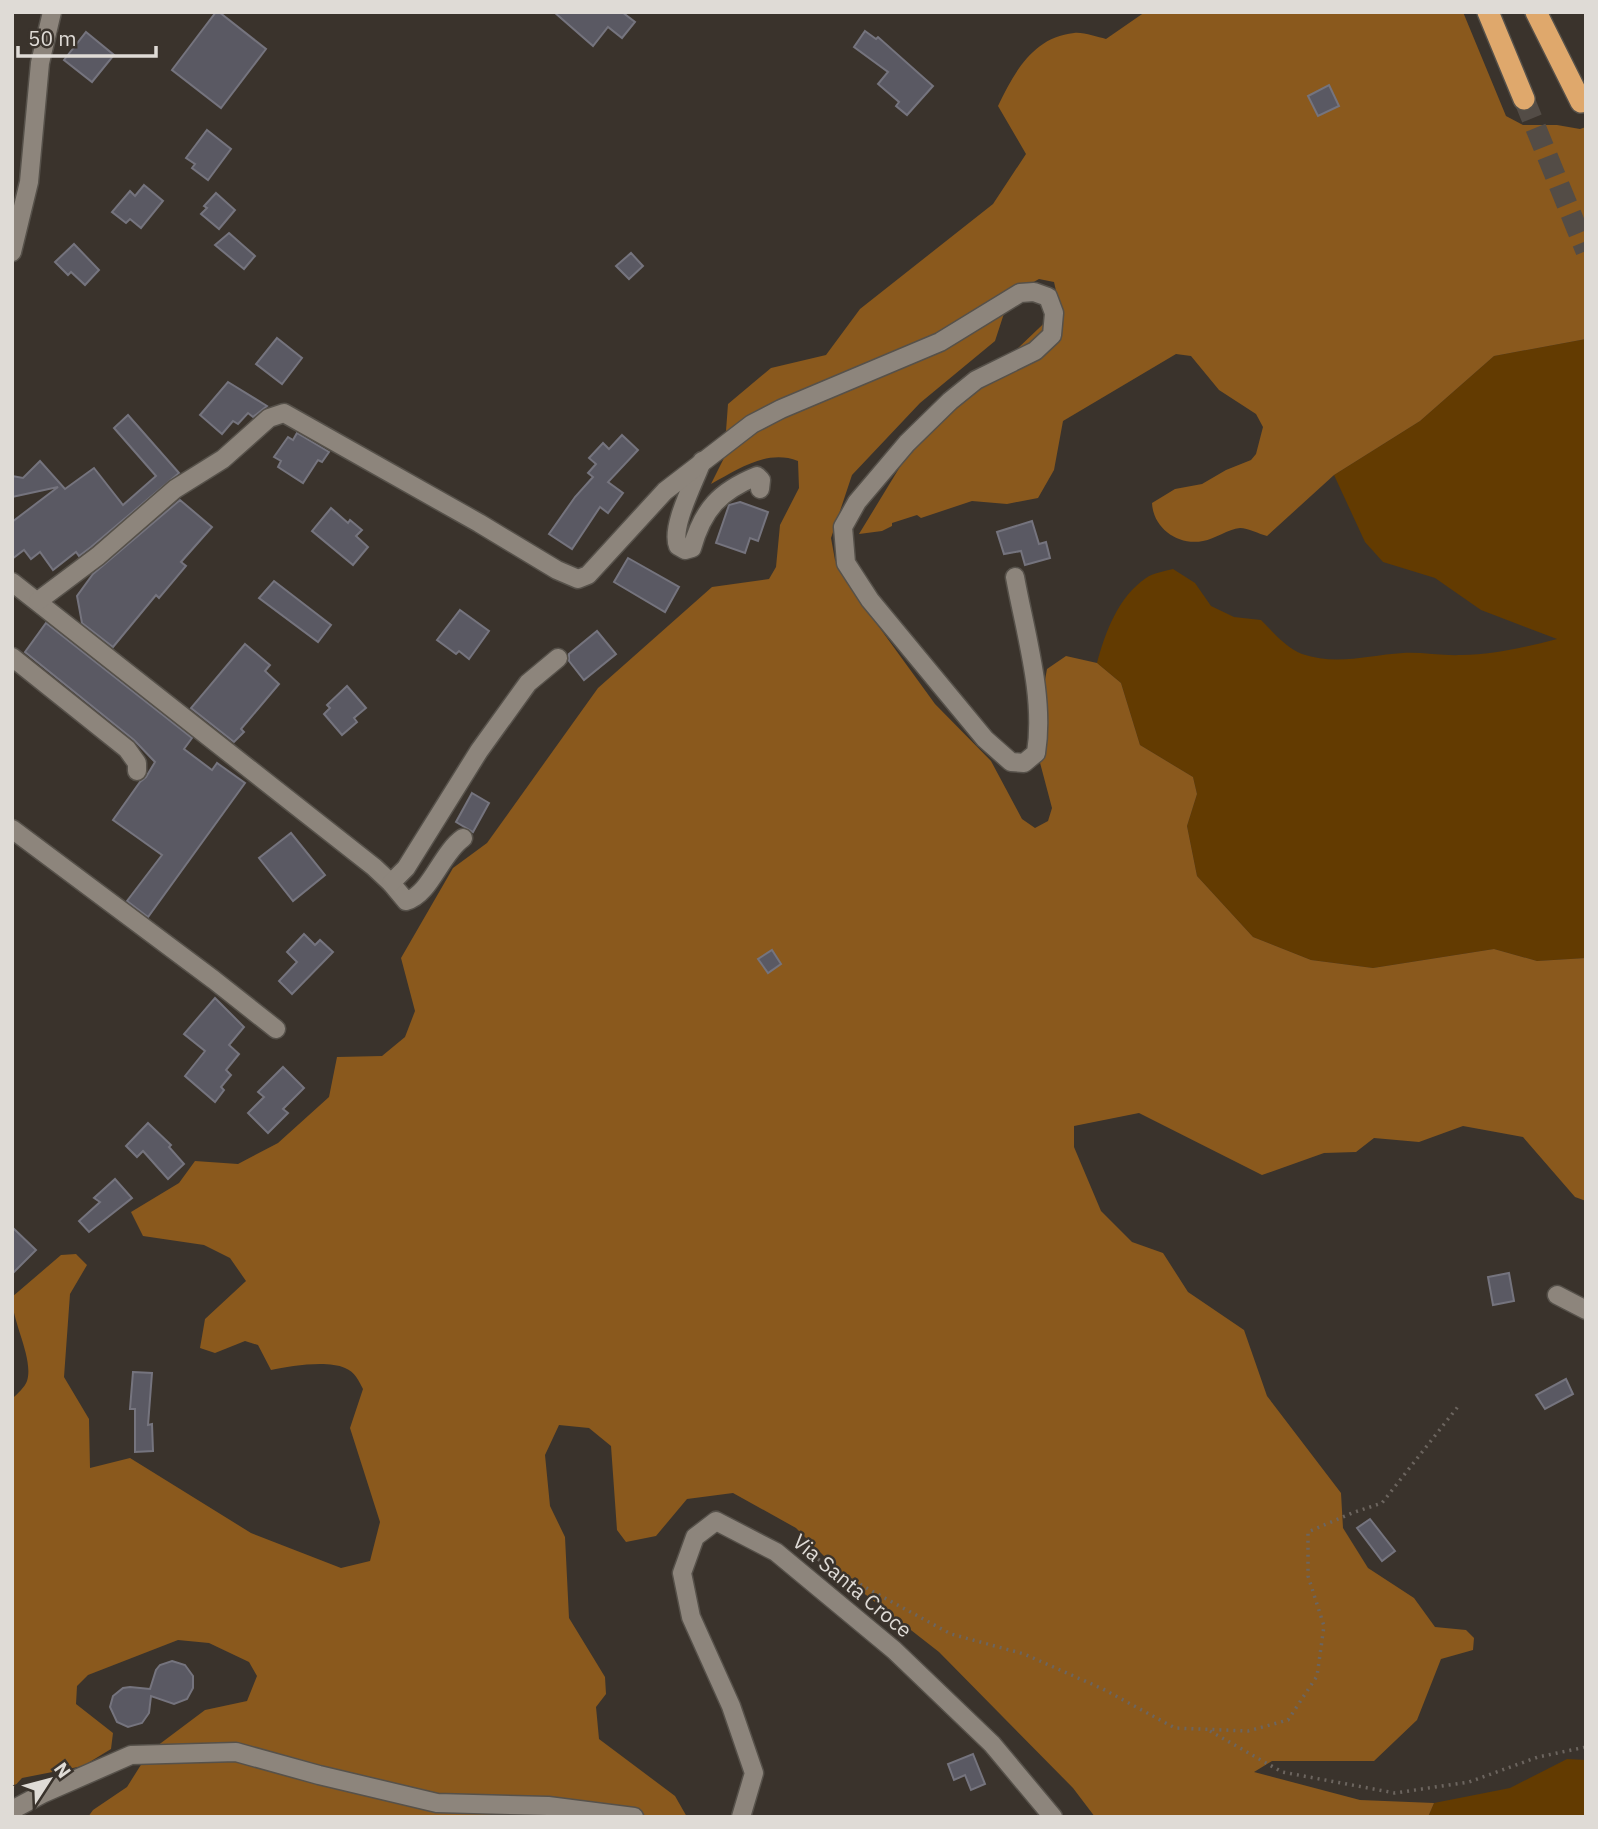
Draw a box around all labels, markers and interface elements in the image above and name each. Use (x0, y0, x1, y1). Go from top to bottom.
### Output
scale bar (18, 14, 156, 58)
text: 50 m (28, 24, 77, 52)
street label: Via Santa Croce (787, 1527, 918, 1643)
north arrow (14, 1745, 84, 1815)
text: N (49, 1757, 77, 1783)

